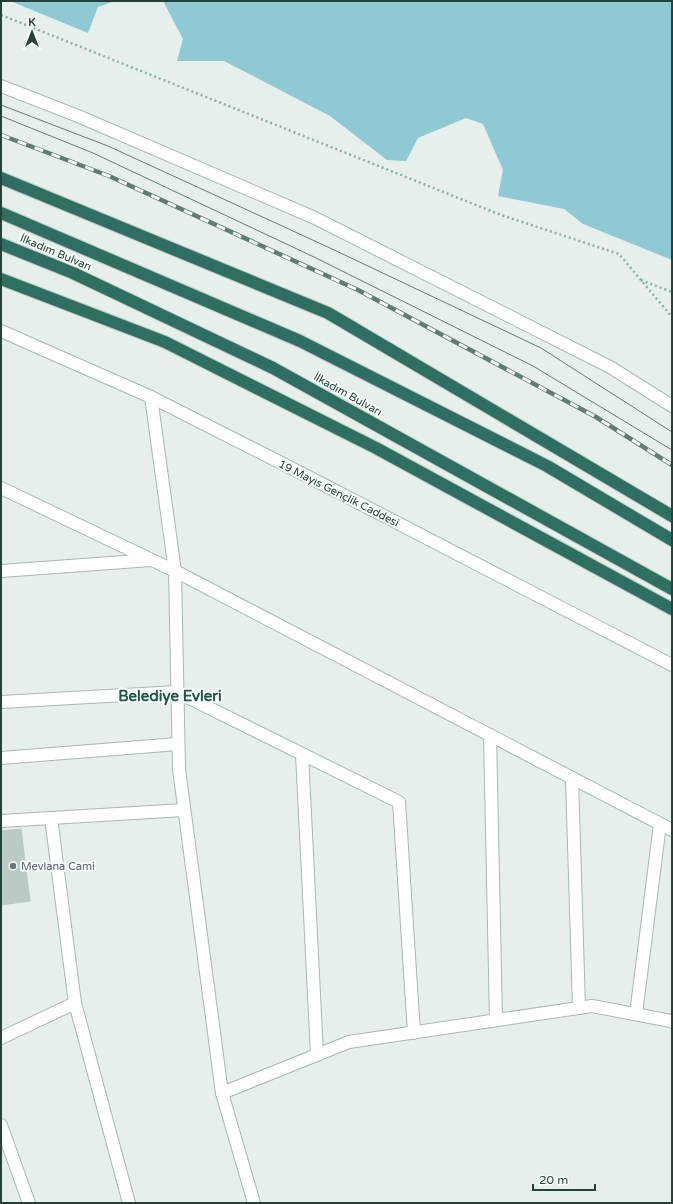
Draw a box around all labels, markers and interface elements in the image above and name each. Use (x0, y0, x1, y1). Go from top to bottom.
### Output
north arrow (12, 12, 52, 52)
text: K (28, 16, 36, 29)
street label: İlkadım Bulvarı (18, 232, 93, 273)
street label: İlkadım Bulvarı (311, 370, 384, 419)
street label: 19 Mayıs Gençlik Caddesi (276, 457, 401, 530)
district label: Belediye Evleri (118, 687, 222, 706)
place label: Mevlana Cami (21, 860, 95, 873)
marker: Mevlana Cami (8, 861, 18, 871)
scale bar (533, 1166, 595, 1192)
text: 20 m (539, 1173, 568, 1187)

